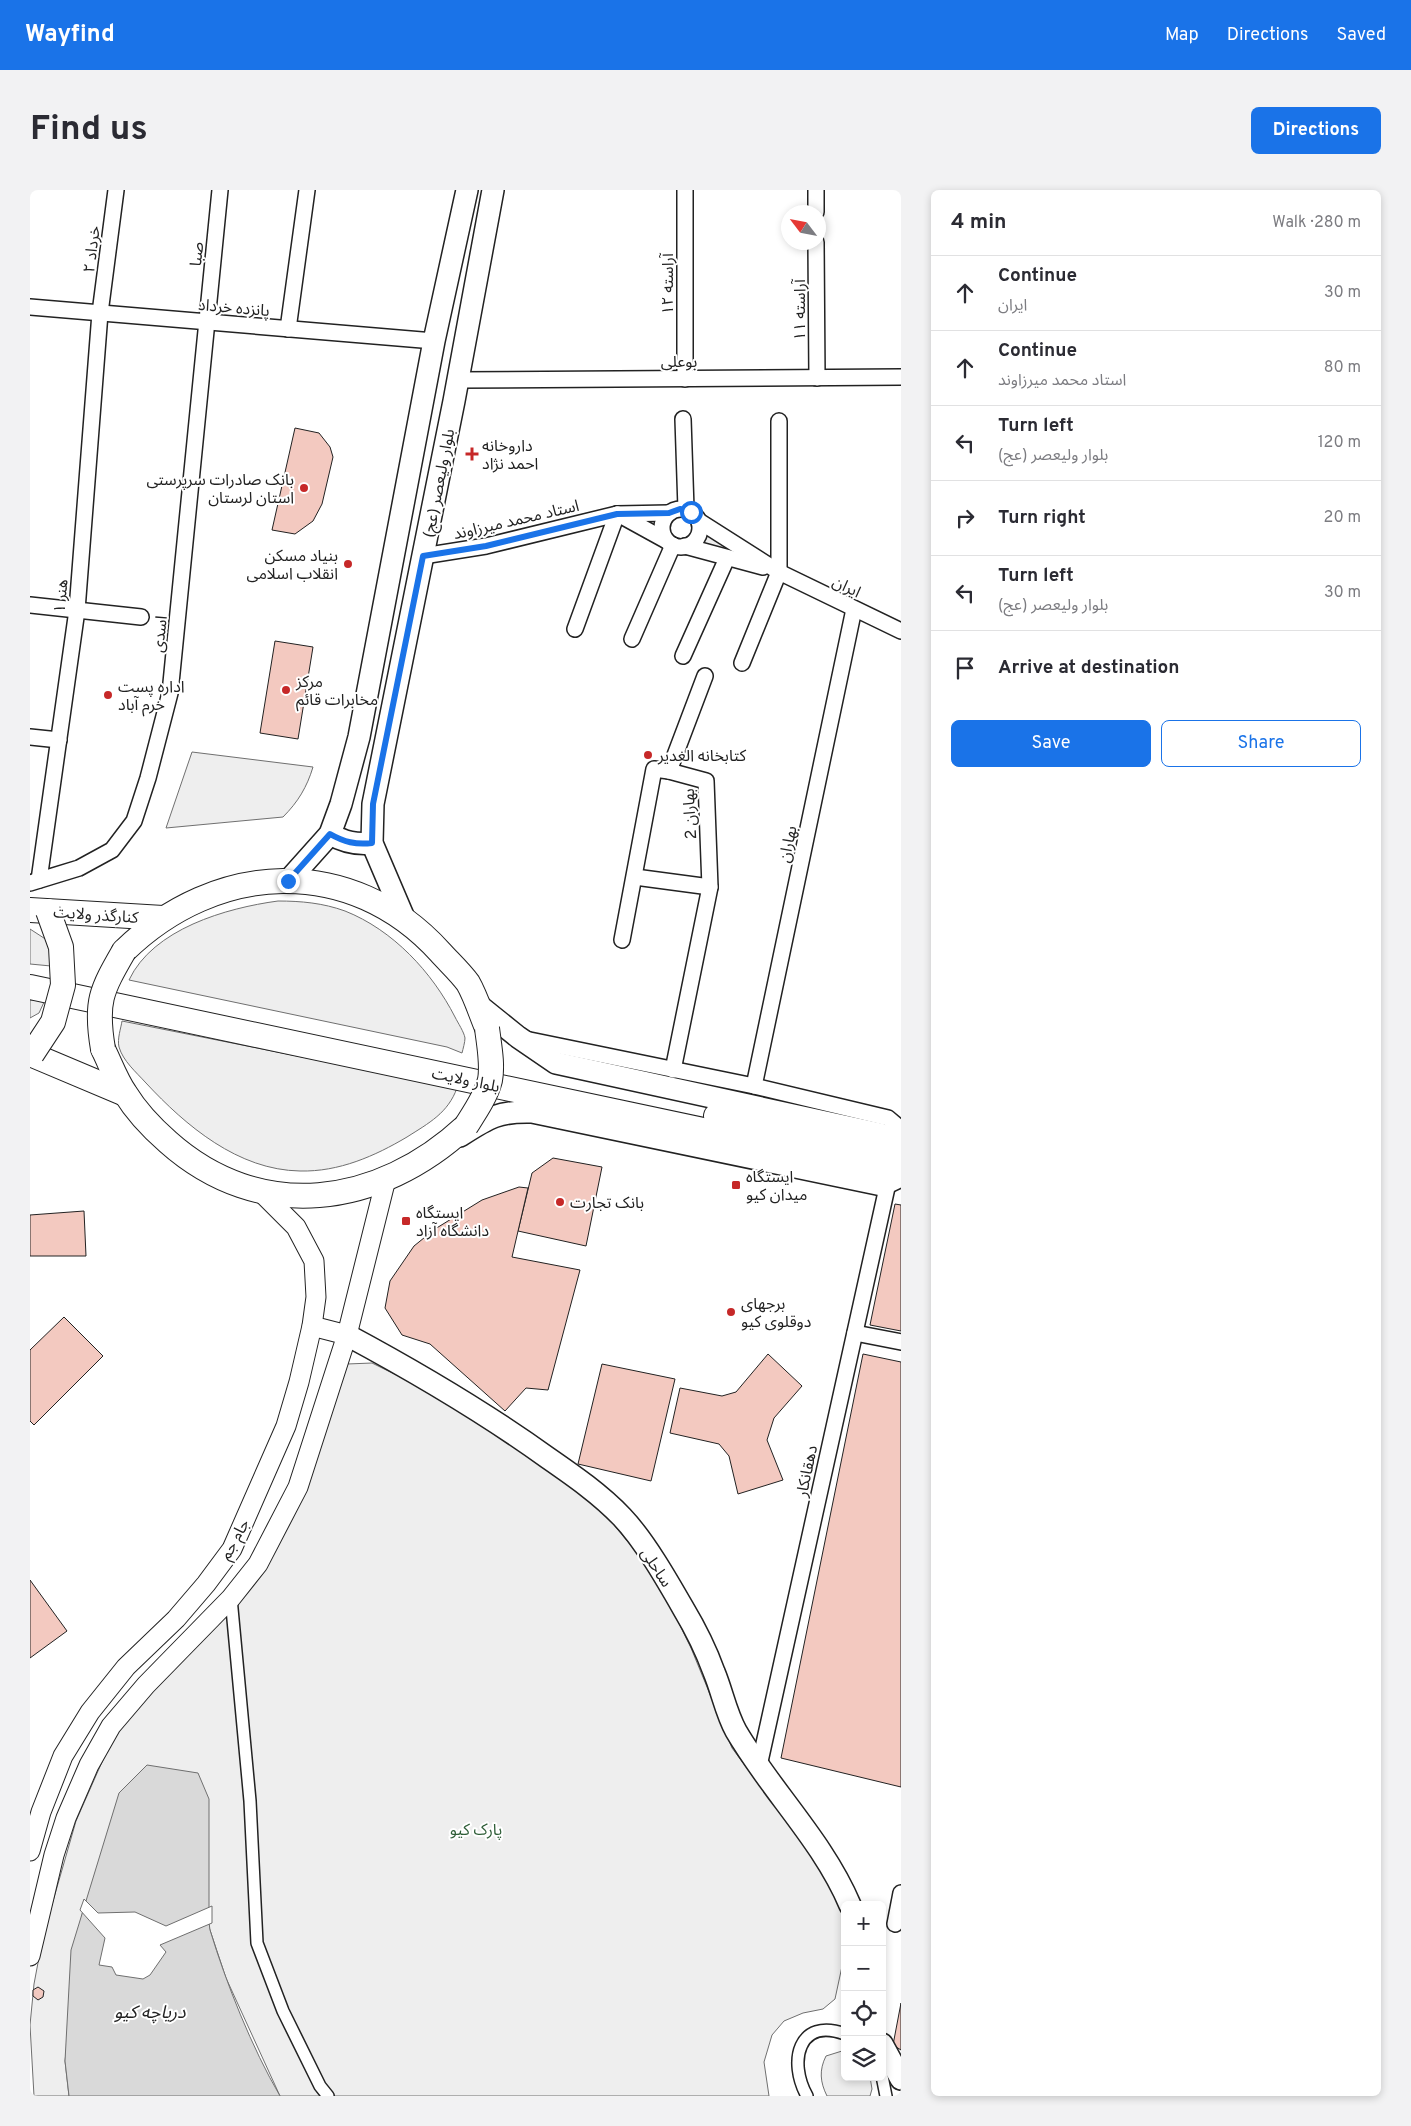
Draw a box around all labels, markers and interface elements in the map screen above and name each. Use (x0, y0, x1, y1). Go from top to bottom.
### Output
text: Wayfind (25, 20, 115, 50)
text: Map (1165, 24, 1199, 47)
text: Directions (1227, 24, 1309, 47)
text: Saved (1337, 24, 1386, 47)
button: Directions (1251, 107, 1381, 154)
text: Find us (30, 108, 148, 152)
north arrow (781, 205, 826, 250)
text: 4 min (951, 209, 1007, 236)
text: Walk · 280 m (1272, 213, 1361, 233)
street label: خرداد ۲ (80, 225, 106, 274)
street label: صبا (187, 241, 209, 267)
street label: ۱۲ آراسته (659, 252, 679, 315)
text: Continue (998, 264, 1077, 288)
street label: آراسته ۱۱ (791, 278, 811, 341)
icon: ahead (951, 279, 979, 307)
text: 30 m (1324, 283, 1361, 303)
street label: پانزده خرداد (197, 296, 270, 322)
text: ایران (998, 296, 1027, 316)
text: Continue (998, 339, 1077, 363)
street label: بوعلی (661, 353, 697, 373)
icon: ahead (951, 354, 979, 382)
text: 80 m (1324, 358, 1361, 378)
text: استاد محمد میرزاوند (998, 371, 1126, 391)
text: Turn left (998, 414, 1074, 438)
street label: بلوار ولیعصر (عج) (420, 427, 461, 540)
icon: left (951, 429, 979, 457)
text: 120 m (1318, 433, 1361, 453)
place label: داروخانه احمد نژاد (482, 437, 538, 475)
text: بلوار ولیعصر (عج) (998, 446, 1108, 466)
marker: داروخانه احمد نژاد (466, 448, 478, 460)
place label: بانک صادرات سرپرستی استان لرستان (146, 471, 294, 509)
marker: بانک صادرات سرپرستی استان لرستان (298, 482, 310, 494)
street label: استاد محمد میرزاوند (452, 497, 581, 545)
route start (680, 501, 703, 524)
icon: right (951, 504, 979, 532)
text: Turn right (998, 506, 1086, 530)
text: 20 m (1324, 508, 1361, 528)
place label: بنیاد مسکن انقلاب اسلامی (247, 547, 338, 585)
marker: بنیاد مسکن انقلاب اسلامی (342, 558, 354, 570)
text: Turn left (998, 564, 1074, 588)
street label: ایران (829, 572, 864, 603)
street label: هنر ۱ (51, 578, 73, 614)
icon: left (951, 579, 979, 607)
text: 30 m (1324, 583, 1361, 603)
text: بلوار ولیعصر (عج) (998, 596, 1108, 616)
street label: اسدی (149, 615, 173, 654)
icon: arrive (951, 654, 979, 682)
text: Arrive at destination (998, 656, 1179, 680)
place label: مرکز مخابرات قائم (295, 673, 378, 712)
place label: اداره پست خرم آباد (118, 678, 185, 717)
marker: مرکز مخابرات قائم (280, 684, 292, 696)
marker: اداره پست خرم آباد (102, 689, 114, 701)
button: Save (951, 720, 1151, 767)
button: Share (1161, 720, 1361, 767)
place label: کتابخانه الغدیر (657, 747, 747, 767)
marker: کتابخانه الغدیر (642, 749, 654, 761)
street label: بهاران 2 (680, 788, 702, 840)
street label: بهاران (775, 824, 803, 865)
route end (277, 870, 300, 893)
street label: کنارگذر ولایت (53, 903, 140, 929)
street label: بلوار ولایت (430, 1064, 501, 1098)
place label: ایستگاه میدان کیو (746, 1168, 808, 1206)
marker: ایستگاه میدان کیو (730, 1179, 742, 1191)
place label: بانک تجارت (570, 1194, 644, 1214)
marker: بانک تجارت (554, 1196, 566, 1208)
place label: ایستگاه دانشگاه آزاد (416, 1204, 489, 1242)
marker: ایستگاه دانشگاه آزاد (400, 1215, 412, 1227)
place label: برجهای دوقلوی کیو (741, 1295, 811, 1333)
marker: برجهای دوقلوی کیو (725, 1306, 737, 1318)
street label: دهقانکار (793, 1444, 823, 1500)
street label: جام جم (216, 1516, 256, 1565)
street label: ساحلی (635, 1545, 675, 1592)
park label: پارک کیو (450, 1821, 502, 1841)
map controls (841, 1901, 886, 2081)
button: + (841, 1901, 886, 1946)
button: − (841, 1946, 886, 1991)
button: locate (841, 1991, 886, 2036)
water label: دریاچه کیو (114, 2002, 186, 2025)
button: layers (841, 2036, 886, 2081)

